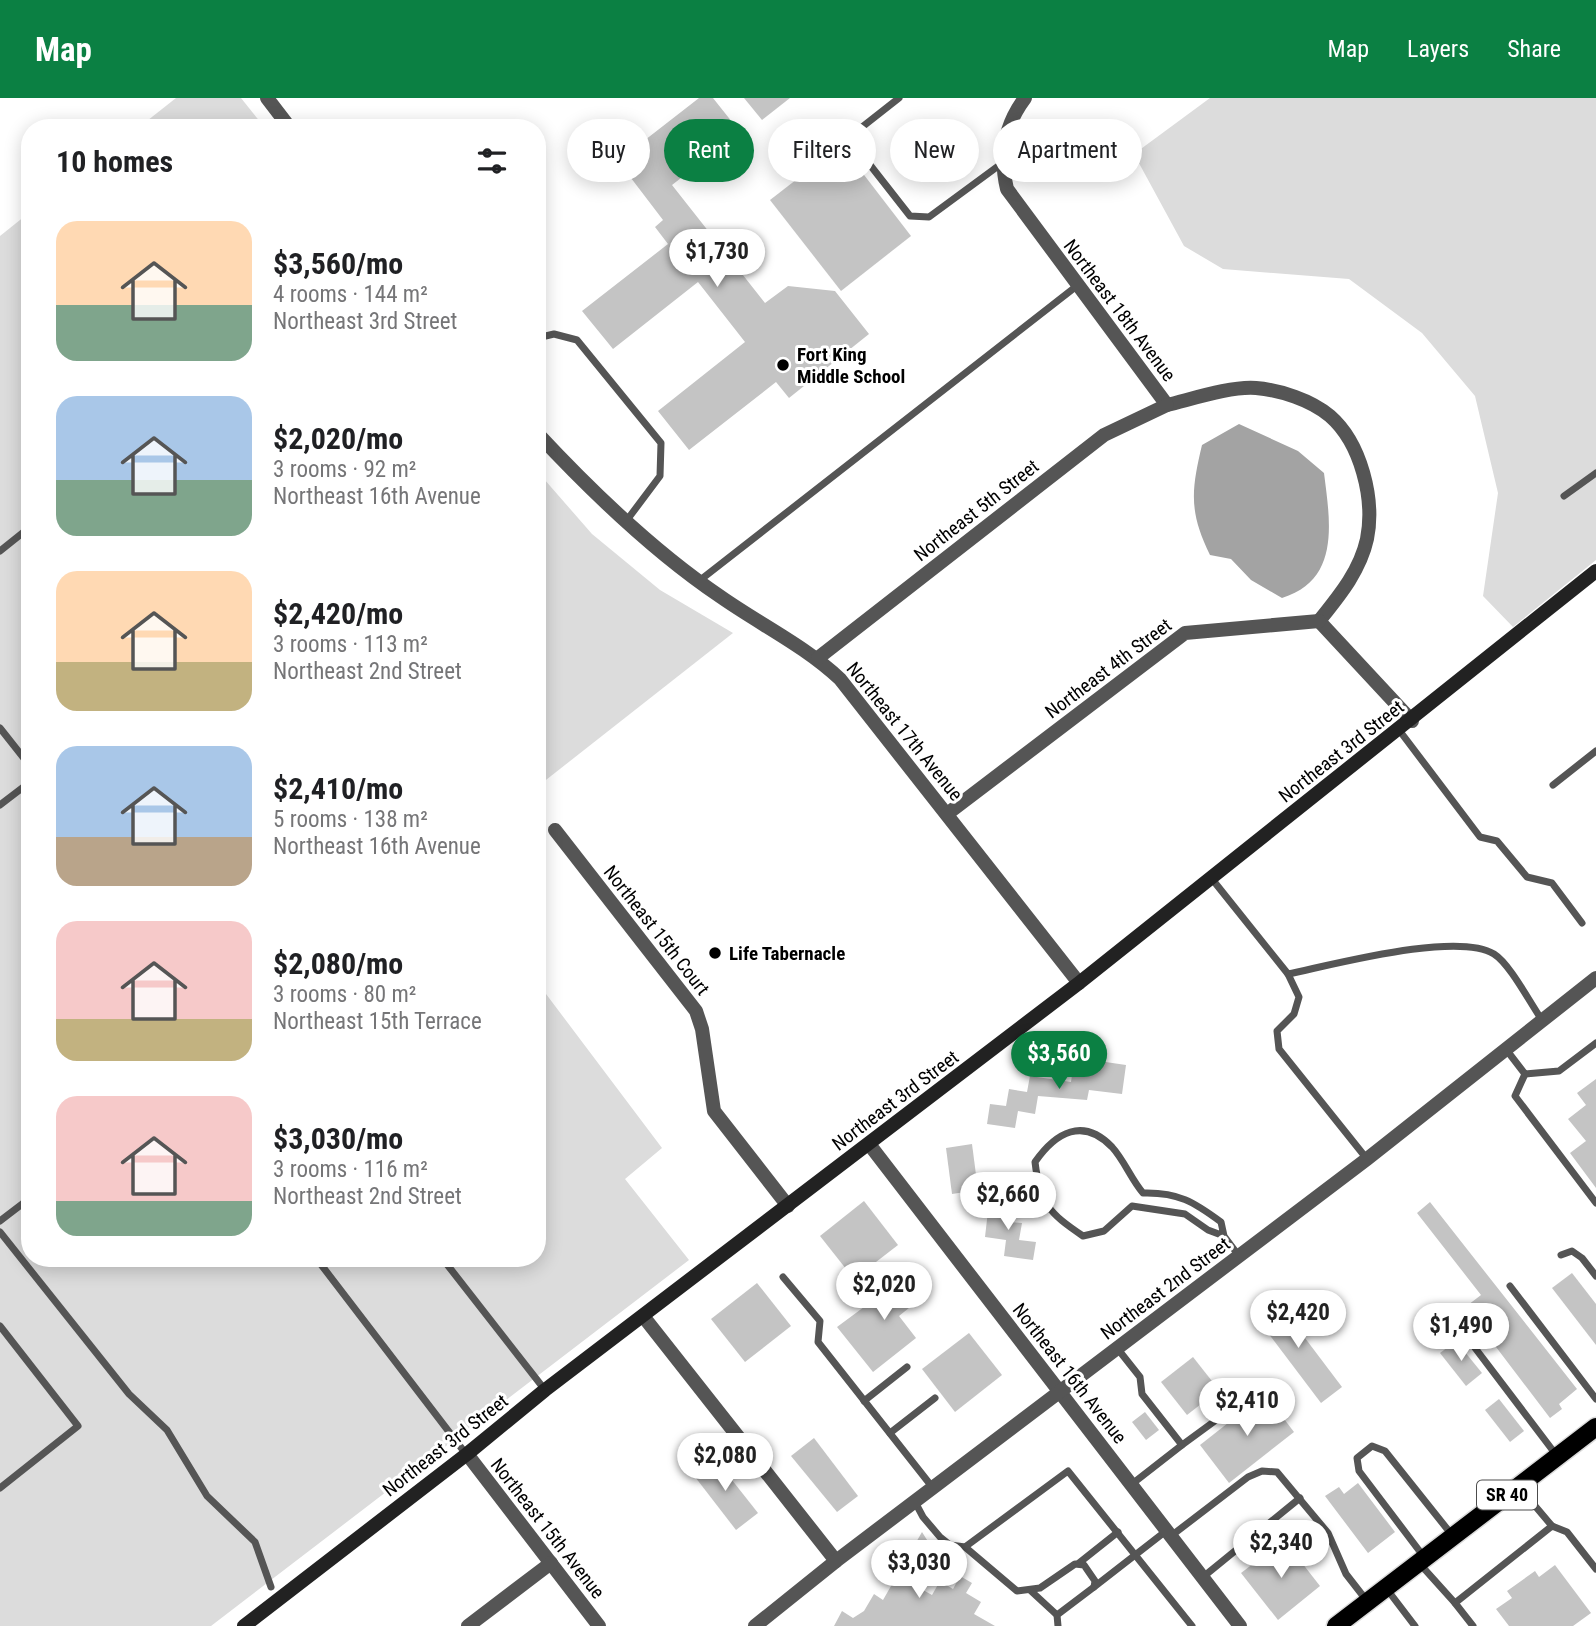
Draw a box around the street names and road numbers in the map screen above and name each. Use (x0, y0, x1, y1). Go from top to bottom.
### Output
street label: Northeast 18th Avenue (1059, 235, 1180, 386)
street label: Northeast 5th Street (909, 455, 1043, 566)
street label: Northeast 4th Street (1041, 613, 1176, 723)
street label: Northeast 17th Avenue (842, 657, 968, 805)
street label: Northeast 3rd Street (1274, 695, 1408, 807)
street label: Northeast 15th Court (599, 861, 714, 1000)
street label: Northeast 3rd Street (828, 1045, 963, 1155)
street label: Northeast 2nd Street (1096, 1232, 1234, 1344)
street label: Northeast 16th Avenue (1008, 1299, 1132, 1448)
street label: Northeast 3rd Street (378, 1389, 512, 1501)
street label: Northeast 15th Avenue (486, 1454, 610, 1603)
road number: SR 40 (1477, 1480, 1537, 1510)

